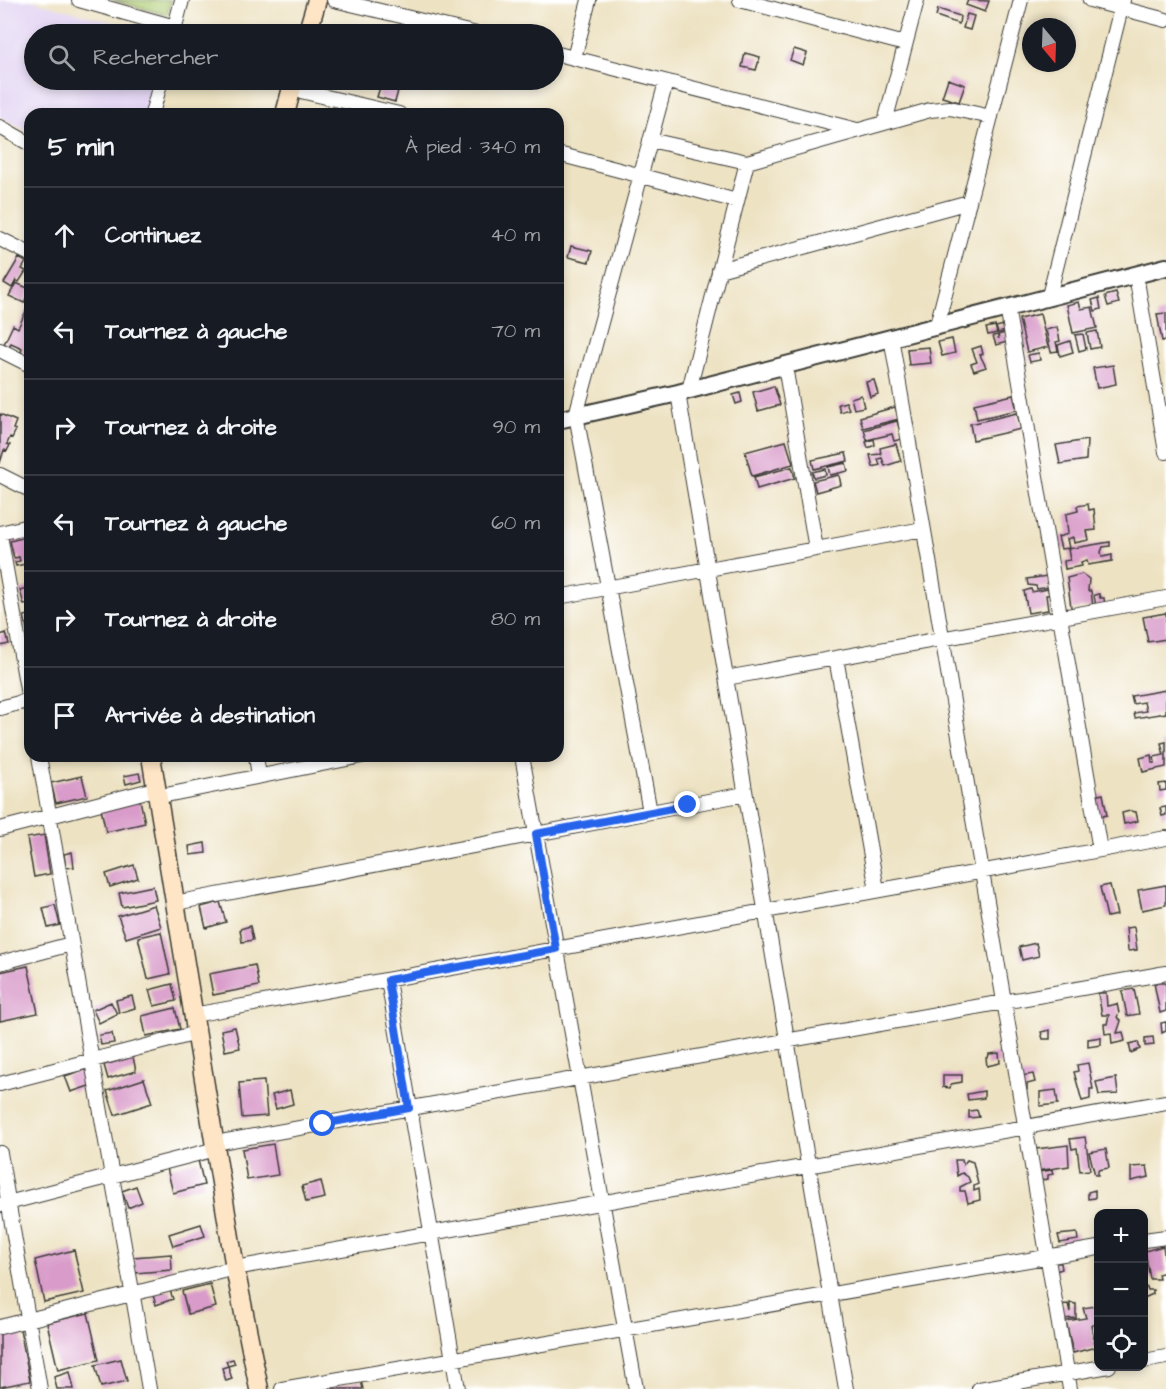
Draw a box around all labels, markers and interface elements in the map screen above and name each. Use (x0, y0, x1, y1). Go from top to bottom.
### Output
north arrow (1022, 18, 1076, 72)
search box (24, 24, 564, 90)
icon: search (45, 41, 78, 74)
text: Rechercher (93, 42, 218, 73)
text: 5 min (48, 129, 114, 165)
text: À pied · 340 m (405, 133, 540, 161)
icon: ahead (48, 219, 81, 252)
text: Continuez (105, 220, 201, 251)
text: 40 m (490, 221, 540, 249)
icon: left (48, 315, 81, 348)
text: Tournez à gauche (105, 316, 287, 347)
text: 70 m (492, 317, 540, 345)
icon: right (48, 411, 81, 444)
text: Tournez à droite (105, 412, 277, 443)
text: 90 m (492, 413, 540, 441)
icon: left (48, 507, 81, 540)
text: Tournez à gauche (105, 508, 287, 539)
text: 60 m (491, 509, 540, 537)
icon: right (48, 603, 81, 636)
text: Tournez à droite (105, 604, 277, 635)
text: 80 m (491, 605, 540, 633)
icon: arrive (48, 699, 81, 732)
text: Arrivée à destination (105, 700, 315, 731)
route end (674, 791, 700, 817)
route start (309, 1110, 335, 1136)
map controls (1094, 1209, 1148, 1371)
button: + (1094, 1209, 1148, 1263)
button: − (1094, 1263, 1148, 1317)
button: locate (1094, 1317, 1148, 1371)

